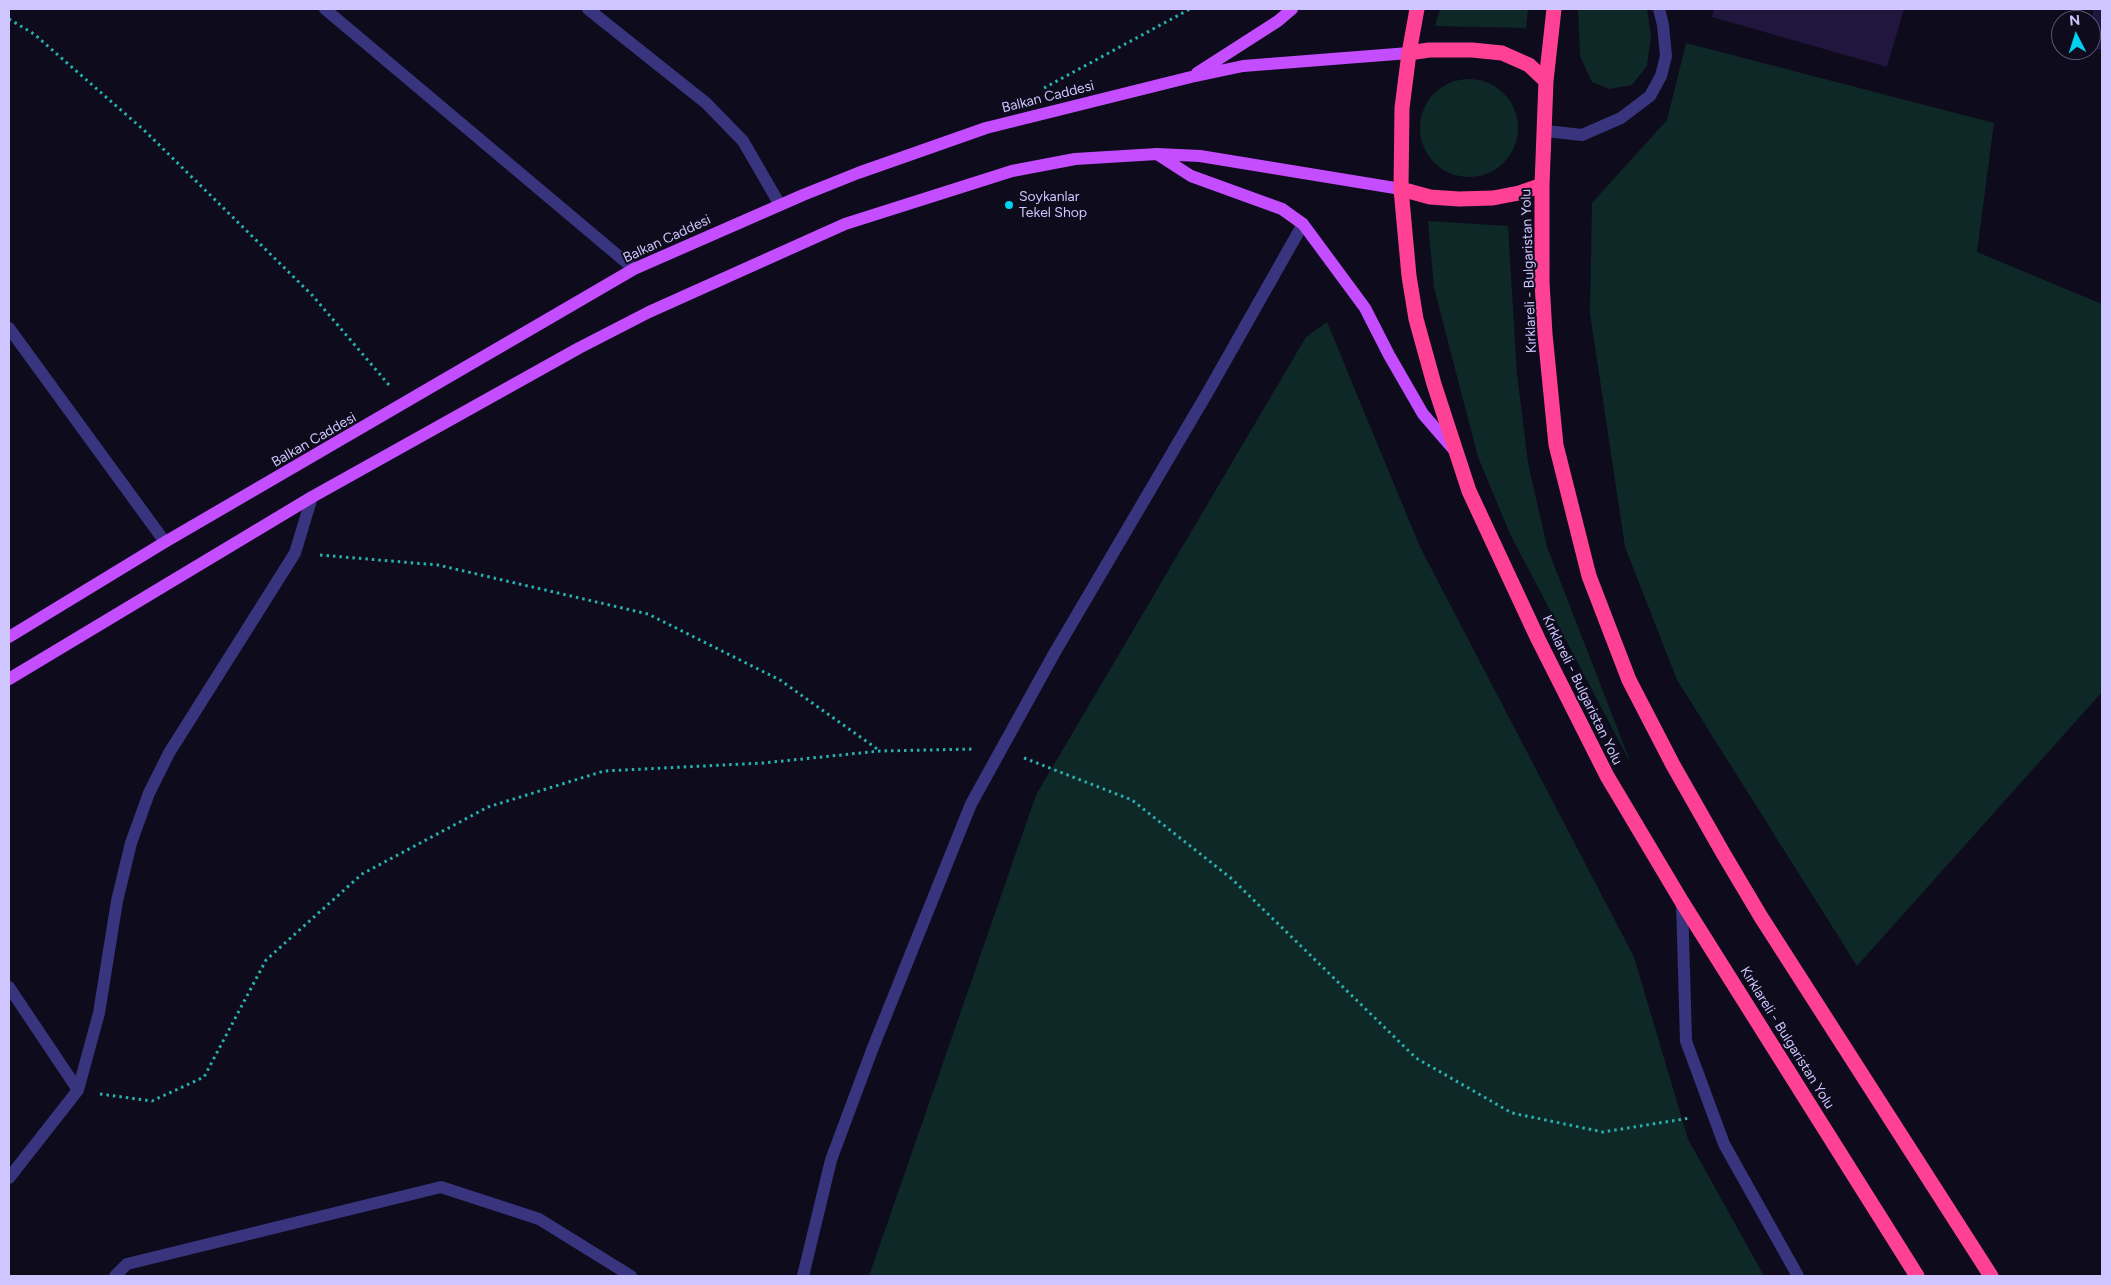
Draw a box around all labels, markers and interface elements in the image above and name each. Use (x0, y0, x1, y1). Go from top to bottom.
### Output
north arrow (2051, 10, 2101, 60)
text: N (2069, 12, 2081, 29)
street label: Balkan Caddesi (1000, 77, 1096, 117)
street label: Kırklareli - Bulgaristan Yolu (1518, 188, 1540, 354)
place label: Soykanlar Tekel Shop (1019, 189, 1087, 222)
marker: Soykanlar Tekel Shop (1003, 199, 1015, 211)
street label: Balkan Caddesi (620, 211, 714, 267)
street label: Balkan Caddesi (269, 409, 359, 471)
street label: Kırklareli - Bulgaristan Yolu (1538, 612, 1626, 768)
street label: Kırklareli - Bulgaristan Yolu (1736, 964, 1838, 1112)

